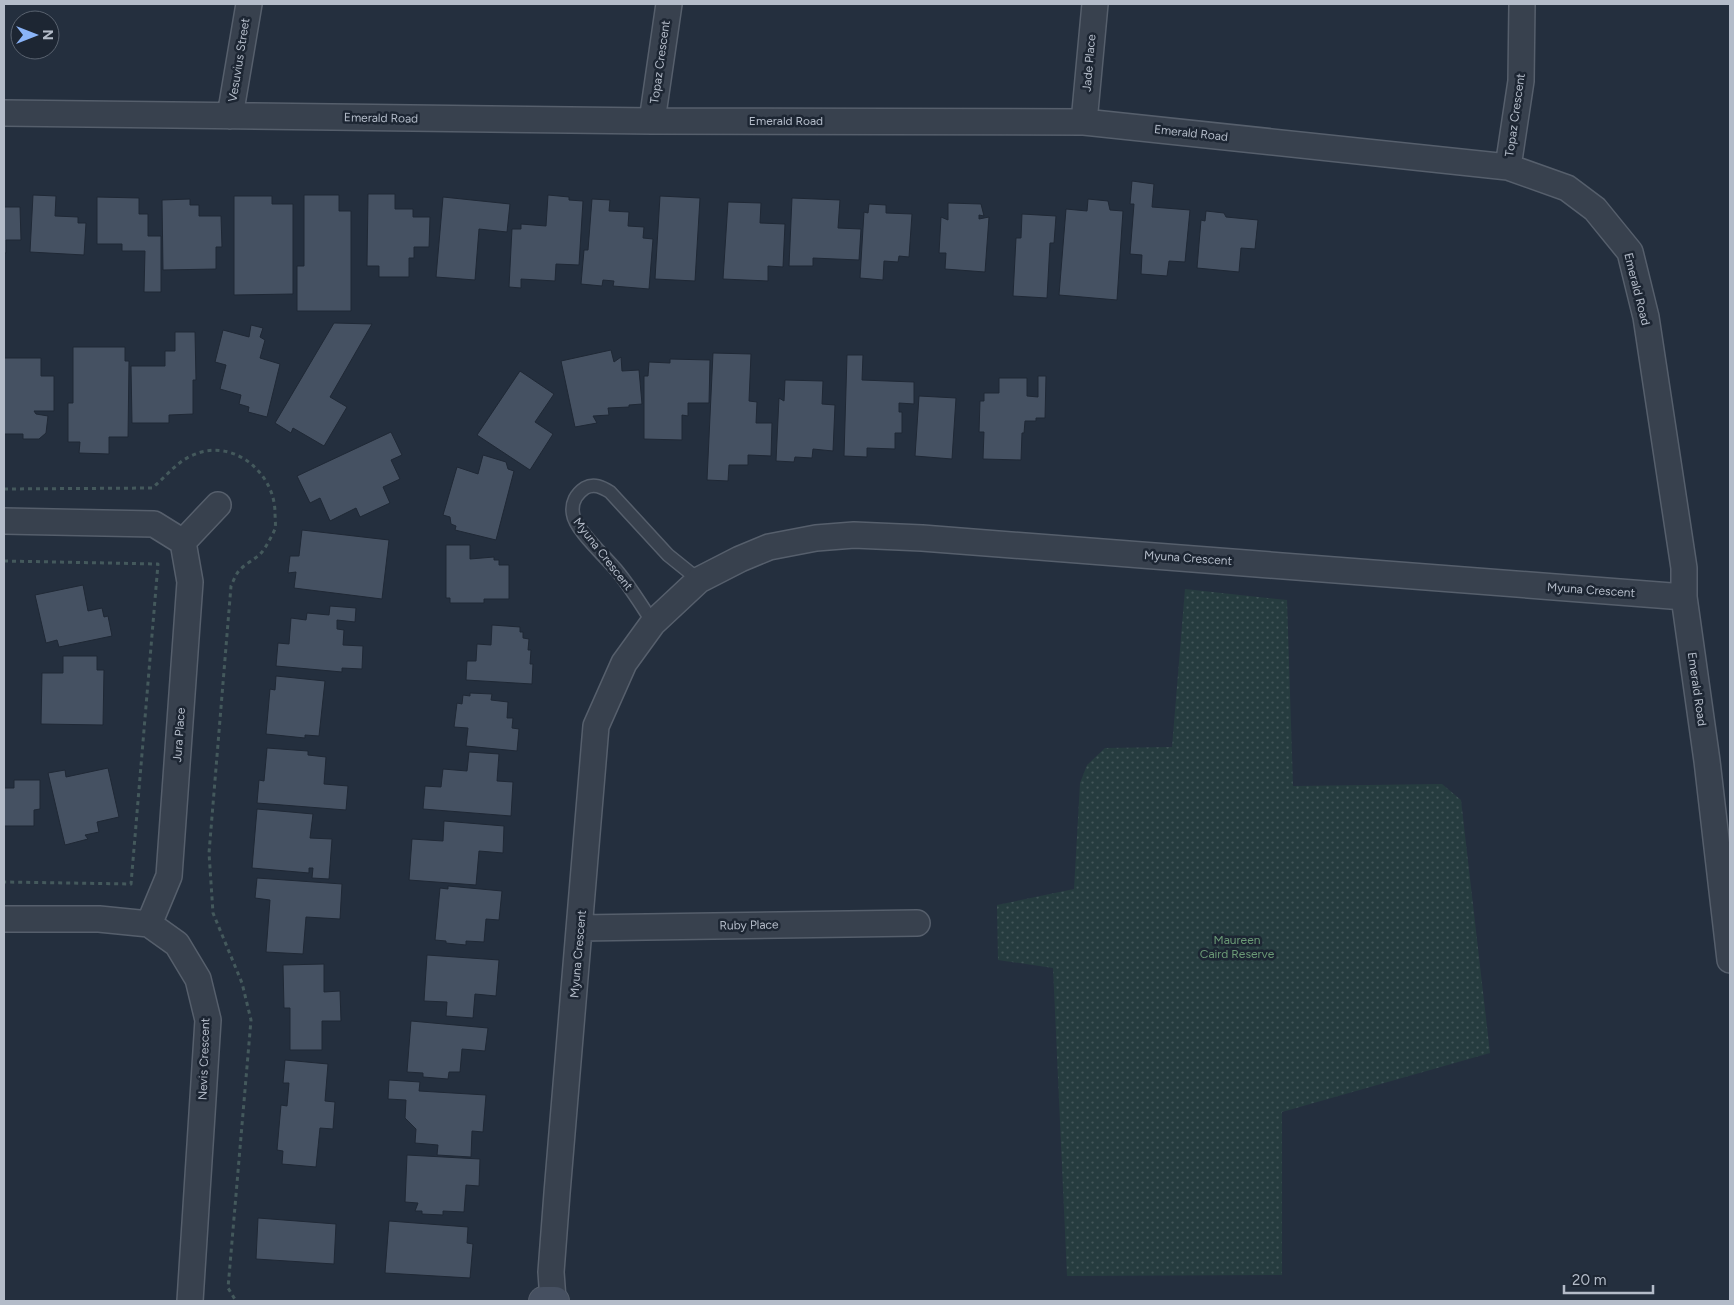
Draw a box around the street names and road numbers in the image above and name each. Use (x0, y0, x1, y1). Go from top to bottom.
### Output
street label: Vesuvius Street (225, 17, 253, 103)
street label: Topaz Crescent (647, 19, 673, 105)
street label: Jade Place (1080, 33, 1099, 92)
street label: Topaz Crescent (1502, 72, 1528, 158)
street label: Emerald Road (344, 110, 418, 126)
street label: Emerald Road (749, 114, 823, 128)
street label: Emerald Road (1153, 122, 1229, 144)
street label: Emerald Road (1621, 251, 1653, 327)
street label: Myuna Crescent (570, 515, 636, 593)
street label: Myuna Crescent (1144, 548, 1233, 568)
street label: Myuna Crescent (1547, 580, 1636, 600)
street label: Emerald Road (1685, 651, 1709, 727)
street label: Jura Place (170, 707, 188, 763)
street label: Myuna Crescent (567, 909, 589, 998)
street label: Ruby Place (719, 917, 779, 933)
street label: Nevis Crescent (196, 1017, 212, 1100)

